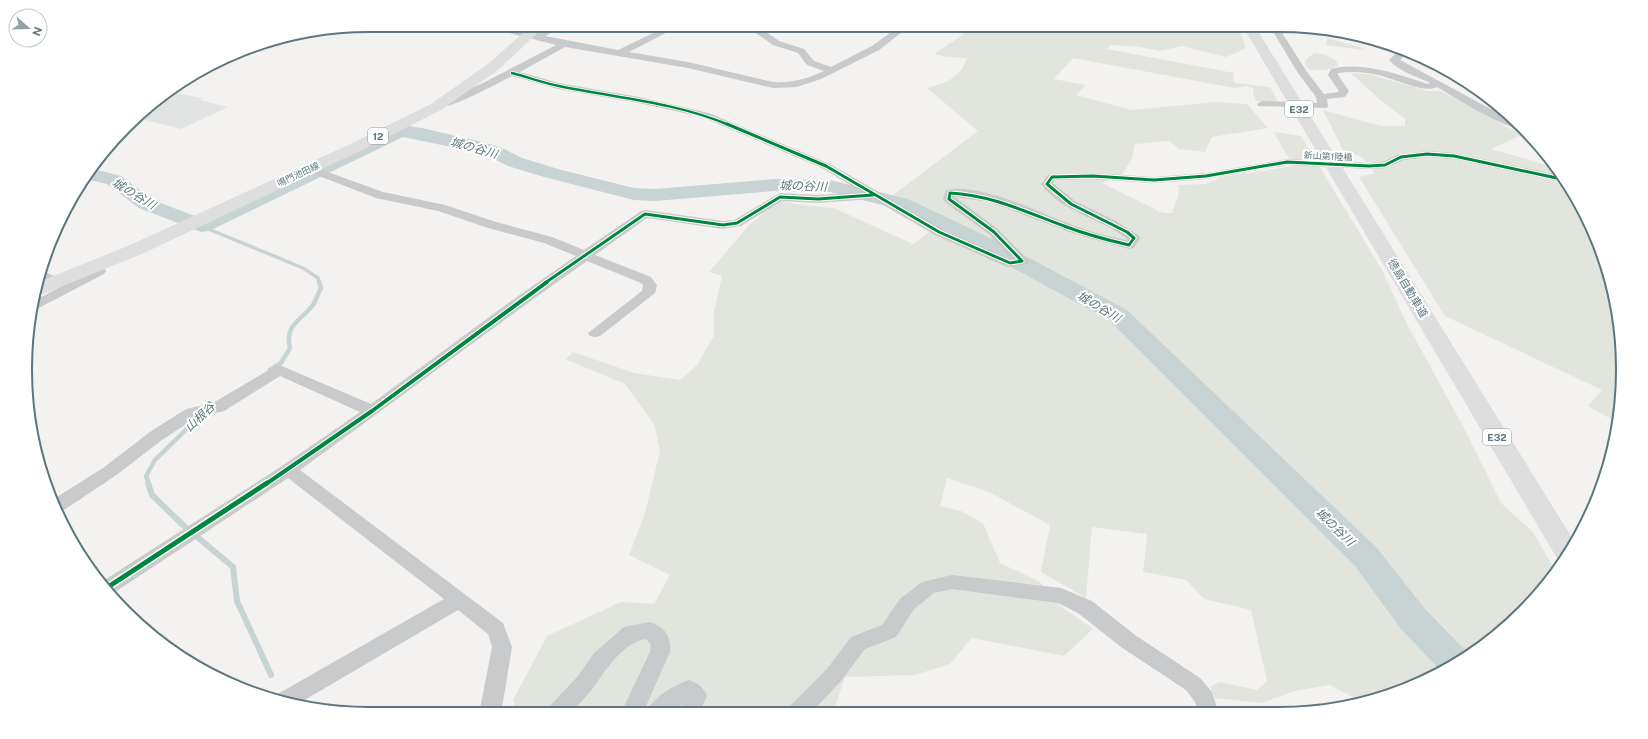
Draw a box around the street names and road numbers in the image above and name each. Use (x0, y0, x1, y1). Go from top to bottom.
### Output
road number: E32 (1285, 101, 1313, 117)
road number: 12 (368, 128, 388, 144)
street label: 新山第1陸橋 (1303, 149, 1353, 163)
street label: 鳴門池田線 (275, 159, 322, 188)
street label: 徳島自動車道 (1386, 257, 1430, 319)
road number: E32 (1483, 429, 1511, 445)

